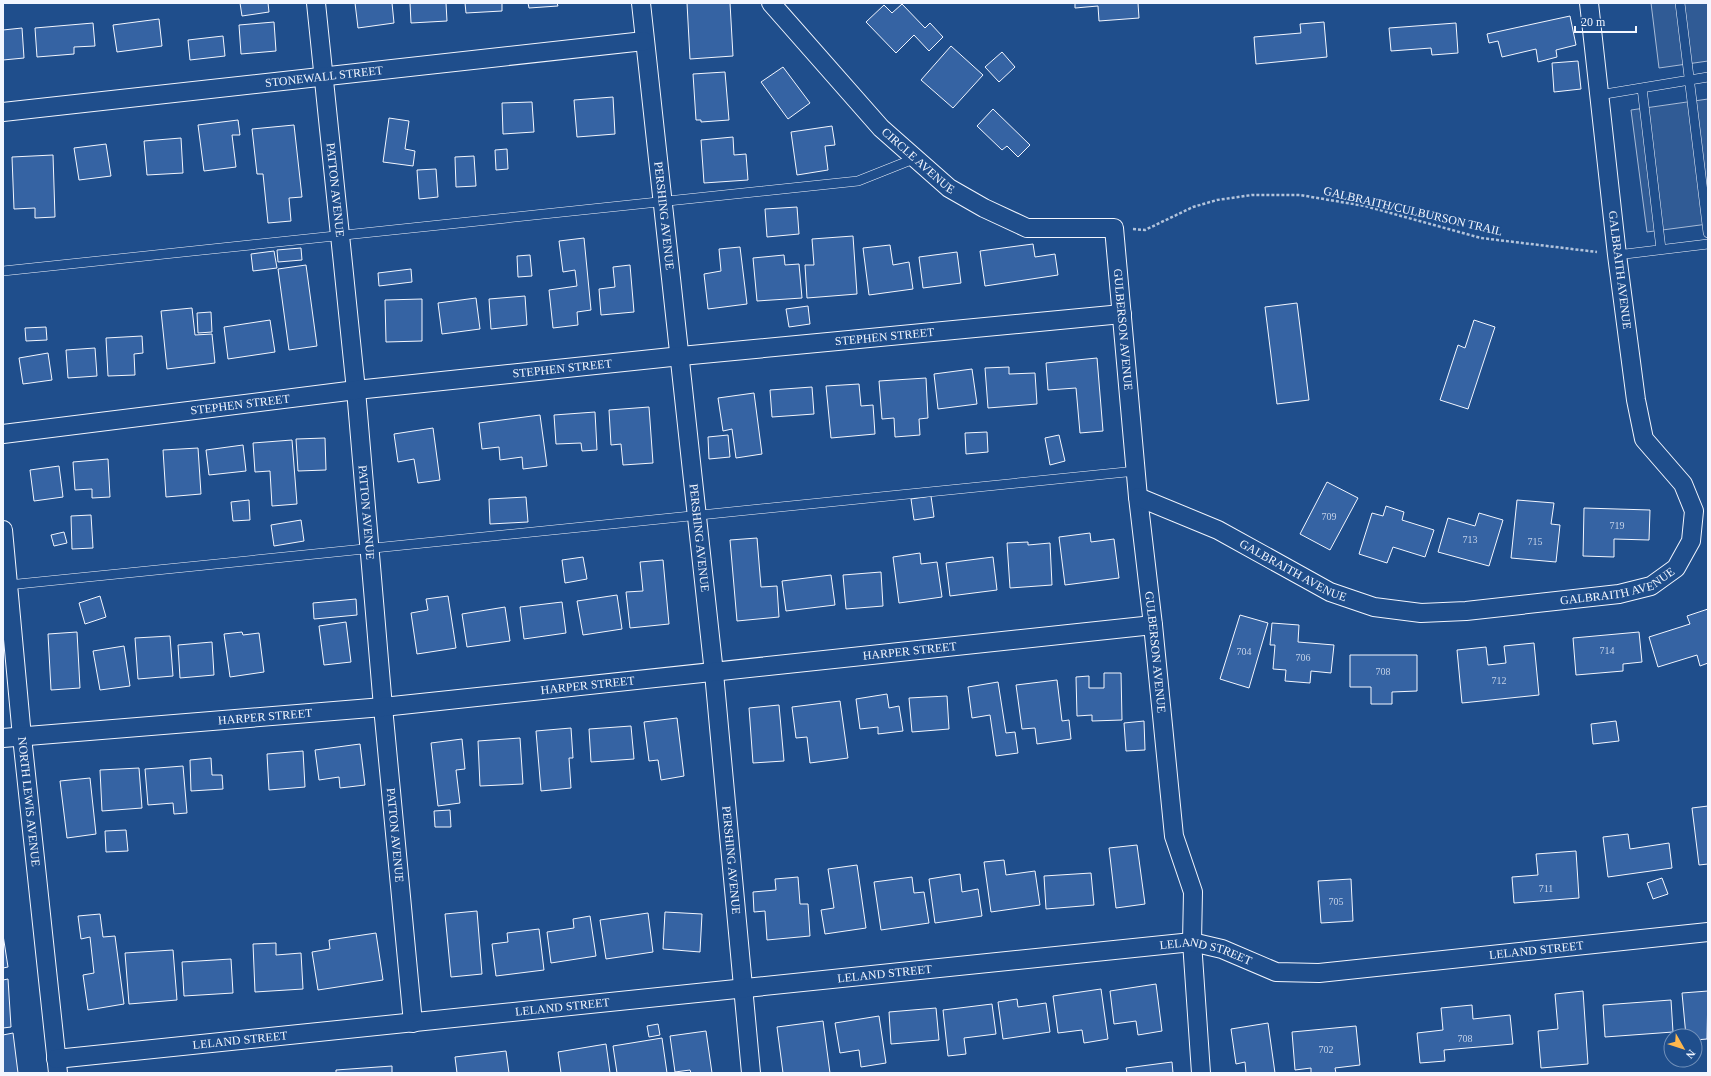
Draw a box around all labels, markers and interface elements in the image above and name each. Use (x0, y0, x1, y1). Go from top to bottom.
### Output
scale bar (1575, 8, 1636, 34)
text: 20 m (1581, 15, 1606, 29)
street label: STONEWALL STREET (264, 63, 384, 90)
street label: CIRCLE AVENUE (879, 125, 957, 197)
street label: PATTON AVENUE (323, 142, 347, 238)
street label: PERSHING AVENUE (651, 161, 677, 271)
street label: GALBRAITH/CULBURSON TRAIL (1322, 184, 1504, 238)
street label: GALBRAITH AVENUE (1606, 210, 1634, 330)
street label: GULBERSON AVENUE (1111, 268, 1135, 391)
street label: STEPHEN STREET (834, 325, 936, 348)
street label: STEPHEN STREET (512, 356, 613, 381)
street label: STEPHEN STREET (190, 391, 291, 418)
street label: PATTON AVENUE (355, 465, 377, 560)
street label: PERSHING AVENUE (686, 483, 712, 593)
house number: 709 (1322, 511, 1337, 522)
house number: 719 (1610, 520, 1625, 531)
house number: 713 (1463, 534, 1478, 545)
street label: GALBRAITH AVENUE (1237, 536, 1349, 604)
house number: 715 (1528, 536, 1543, 547)
street label: GALBRAITH AVENUE (1559, 564, 1677, 607)
street label: GULBERSON AVENUE (1142, 590, 1169, 714)
street label: HARPER STREET (862, 639, 958, 663)
house number: 714 (1600, 645, 1615, 656)
house number: 704 (1237, 646, 1252, 657)
house number: 706 (1296, 652, 1311, 663)
house number: 708 (1376, 666, 1391, 677)
street label: HARPER STREET (540, 673, 636, 697)
house number: 712 (1492, 675, 1507, 686)
street label: HARPER STREET (217, 706, 313, 727)
street label: NORTH LEWIS AVENUE (15, 736, 43, 867)
street label: PATTON AVENUE (384, 787, 407, 883)
street label: PERSHING AVENUE (719, 805, 743, 915)
house number: 711 (1539, 883, 1553, 894)
house number: 705 (1329, 896, 1344, 907)
street label: LELAND STREET (1159, 935, 1255, 968)
street label: LELAND STREET (1488, 938, 1585, 962)
street label: LELAND STREET (837, 962, 933, 985)
street label: LELAND STREET (514, 995, 611, 1019)
street label: LELAND STREET (192, 1028, 289, 1052)
north arrow (1663, 1028, 1703, 1068)
house number: 708 (1458, 1033, 1473, 1044)
house number: 702 (1319, 1044, 1334, 1055)
text: N (1684, 1047, 1698, 1061)

